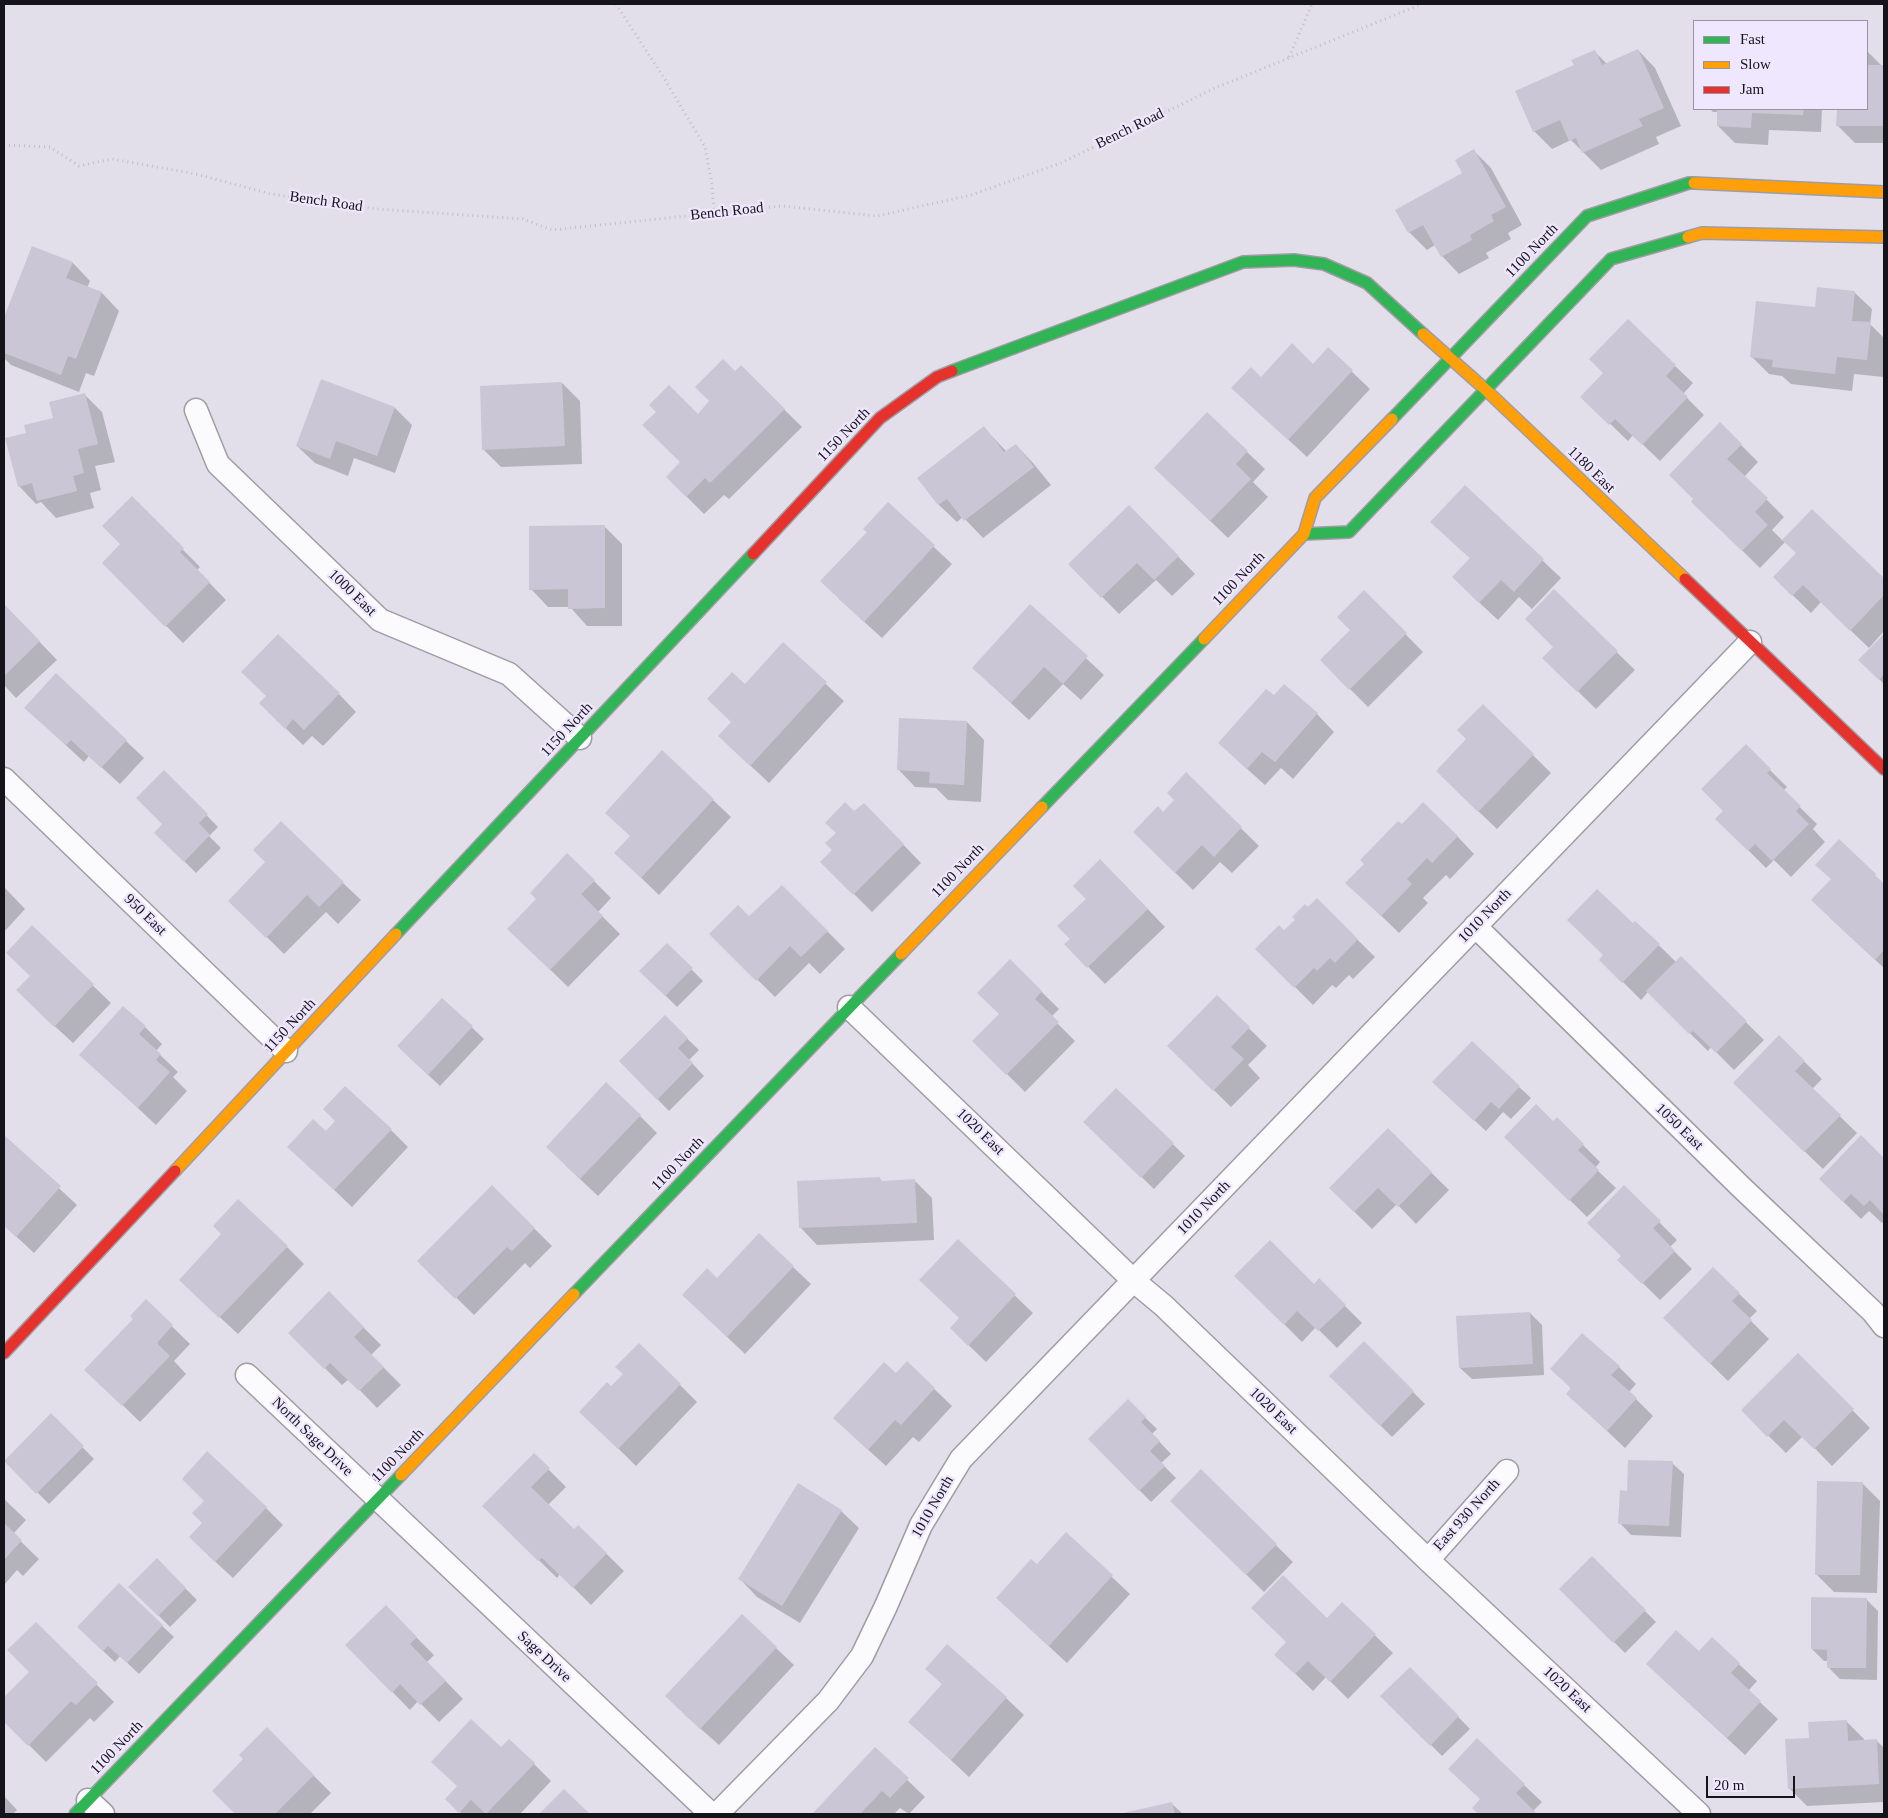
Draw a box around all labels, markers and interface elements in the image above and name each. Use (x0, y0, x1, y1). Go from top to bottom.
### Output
legend (1693, 20, 1868, 110)
text: Fast (1740, 31, 1765, 47)
text: Slow (1740, 56, 1771, 72)
text: Jam (1740, 81, 1764, 97)
street label: Bench Road (1093, 105, 1167, 153)
street label: Bench Road (288, 188, 364, 216)
street label: Bench Road (689, 199, 765, 225)
street label: 1100 North (1502, 220, 1562, 282)
street label: 1150 North (814, 404, 874, 466)
street label: 1180 East (1564, 443, 1618, 497)
street label: 1100 North (1209, 548, 1269, 610)
street label: 1000 East (324, 566, 380, 620)
street label: 1150 North (537, 699, 597, 761)
street label: 1100 North (928, 840, 988, 902)
street label: 1010 North (1455, 885, 1515, 947)
street label: 950 East (120, 890, 170, 940)
street label: 1150 North (260, 995, 320, 1057)
street label: 1050 East (1651, 1100, 1707, 1154)
street label: 1020 East (952, 1105, 1008, 1159)
street label: 1100 North (648, 1133, 708, 1195)
street label: 1010 North (1174, 1177, 1234, 1239)
street label: 1020 East (1245, 1384, 1301, 1438)
street label: North Sage Drive (268, 1394, 356, 1480)
street label: 1100 North (368, 1425, 428, 1487)
street label: 1010 North (908, 1473, 958, 1541)
street label: East 930 North (1430, 1475, 1504, 1555)
street label: Sage Drive (513, 1628, 575, 1686)
street label: 1020 East (1539, 1663, 1595, 1717)
street label: 1100 North (87, 1717, 147, 1779)
scale bar (1708, 1766, 1797, 1798)
text: 20 m (1714, 1777, 1744, 1793)

